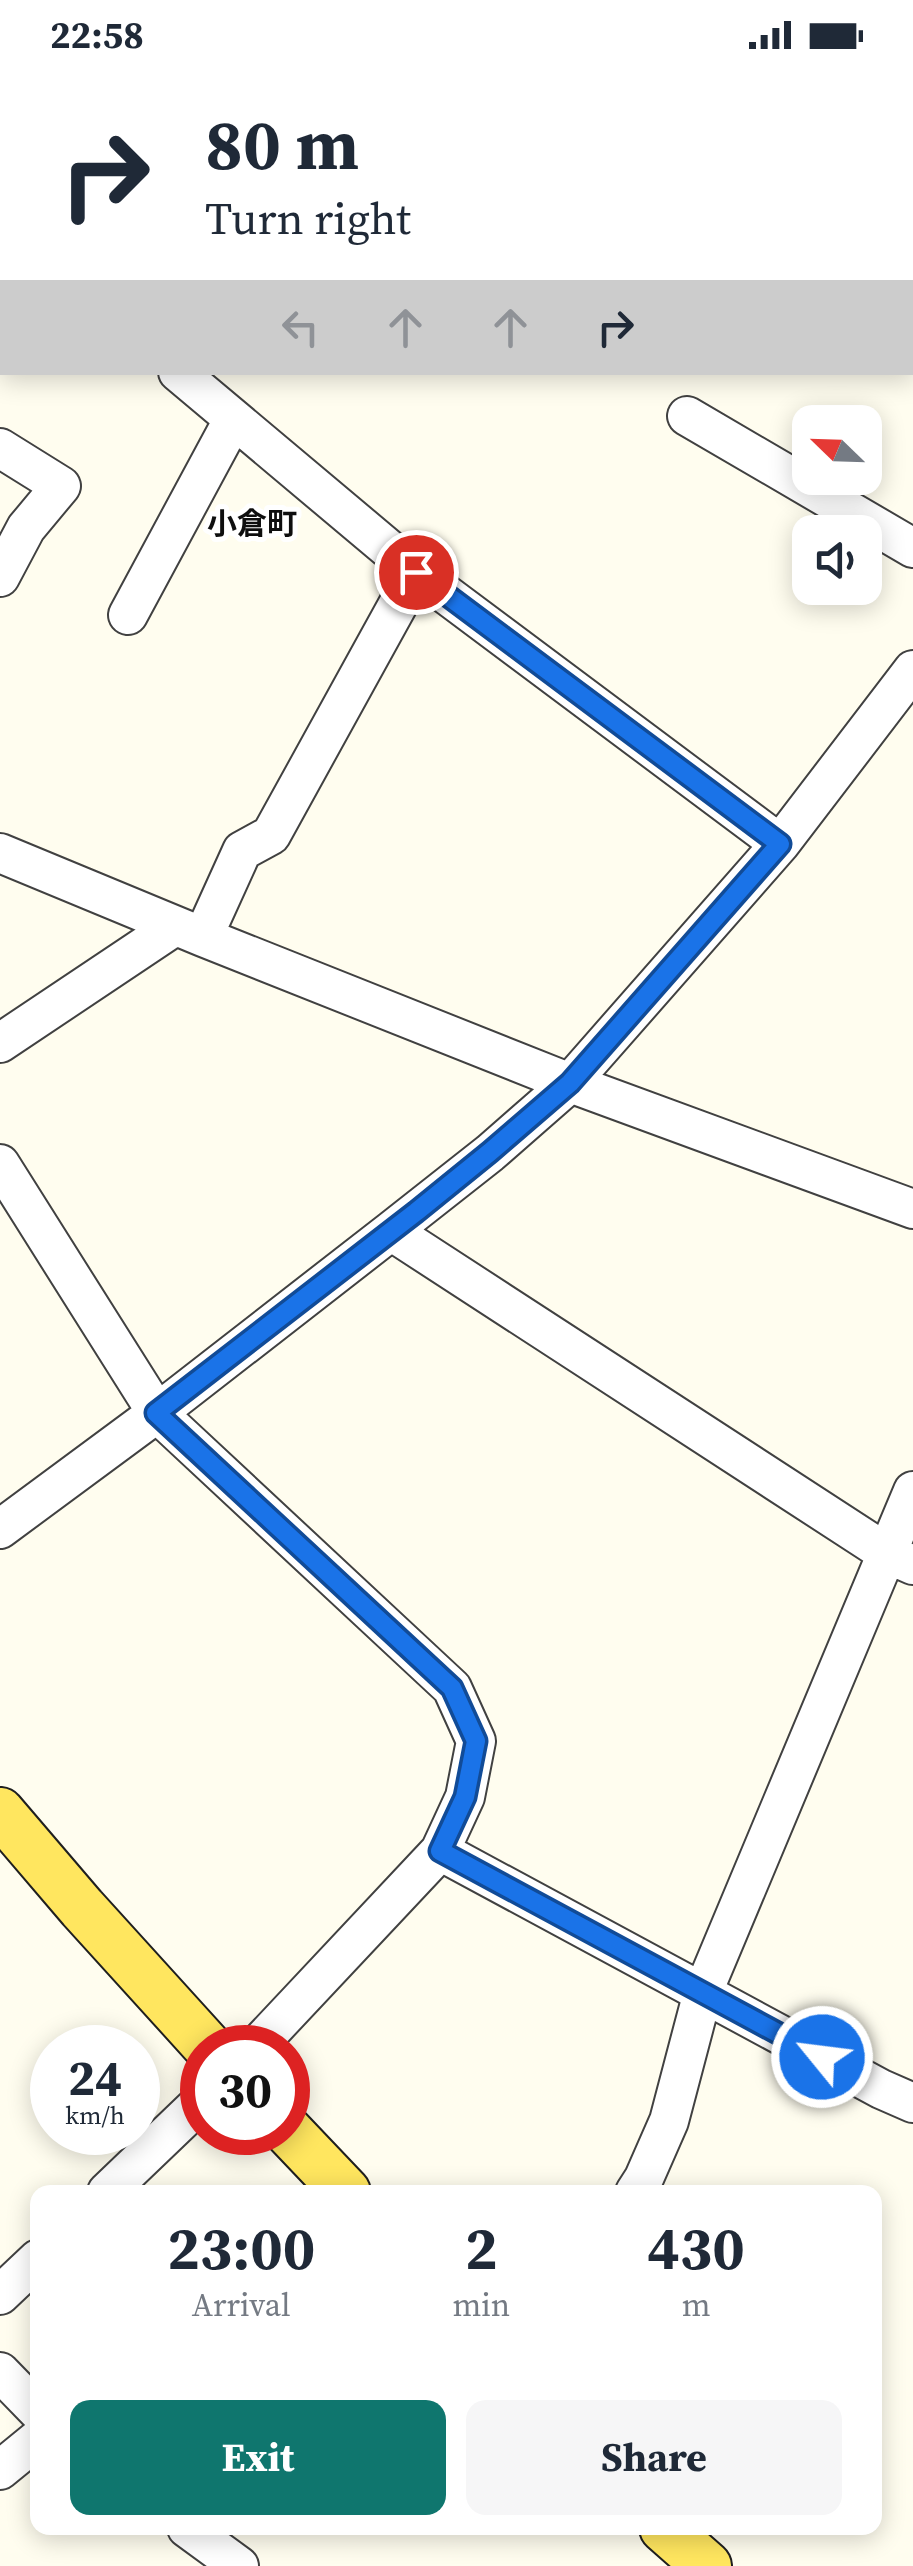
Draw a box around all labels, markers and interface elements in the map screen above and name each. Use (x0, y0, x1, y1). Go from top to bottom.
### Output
text: 22:58 (50, 9, 144, 61)
text: 80 m (205, 96, 359, 192)
icon: right (40, 110, 170, 240)
text: Turn right (205, 187, 411, 249)
icon: left (273, 300, 328, 355)
icon: ahead (378, 300, 433, 355)
icon: ahead (483, 300, 538, 355)
icon: right (588, 300, 643, 355)
north arrow (792, 405, 882, 495)
map controls (792, 405, 882, 605)
district label: 小倉町 (207, 503, 297, 544)
button: sound (792, 515, 882, 605)
pin (374, 530, 459, 615)
icon: arrive (389, 545, 444, 600)
position arrow (770, 2005, 874, 2109)
speed limit sign: 30 (180, 2025, 310, 2155)
text: 24 (68, 2043, 122, 2112)
text: km/h (65, 2098, 125, 2132)
text: 23:00 (167, 2207, 315, 2289)
text: 2 (465, 2207, 498, 2289)
text: 430 (647, 2207, 745, 2289)
text: Arrival (192, 2283, 291, 2327)
text: min (452, 2283, 510, 2327)
text: m (682, 2283, 710, 2327)
button: Exit (70, 2400, 446, 2515)
button: Share (466, 2400, 842, 2515)

